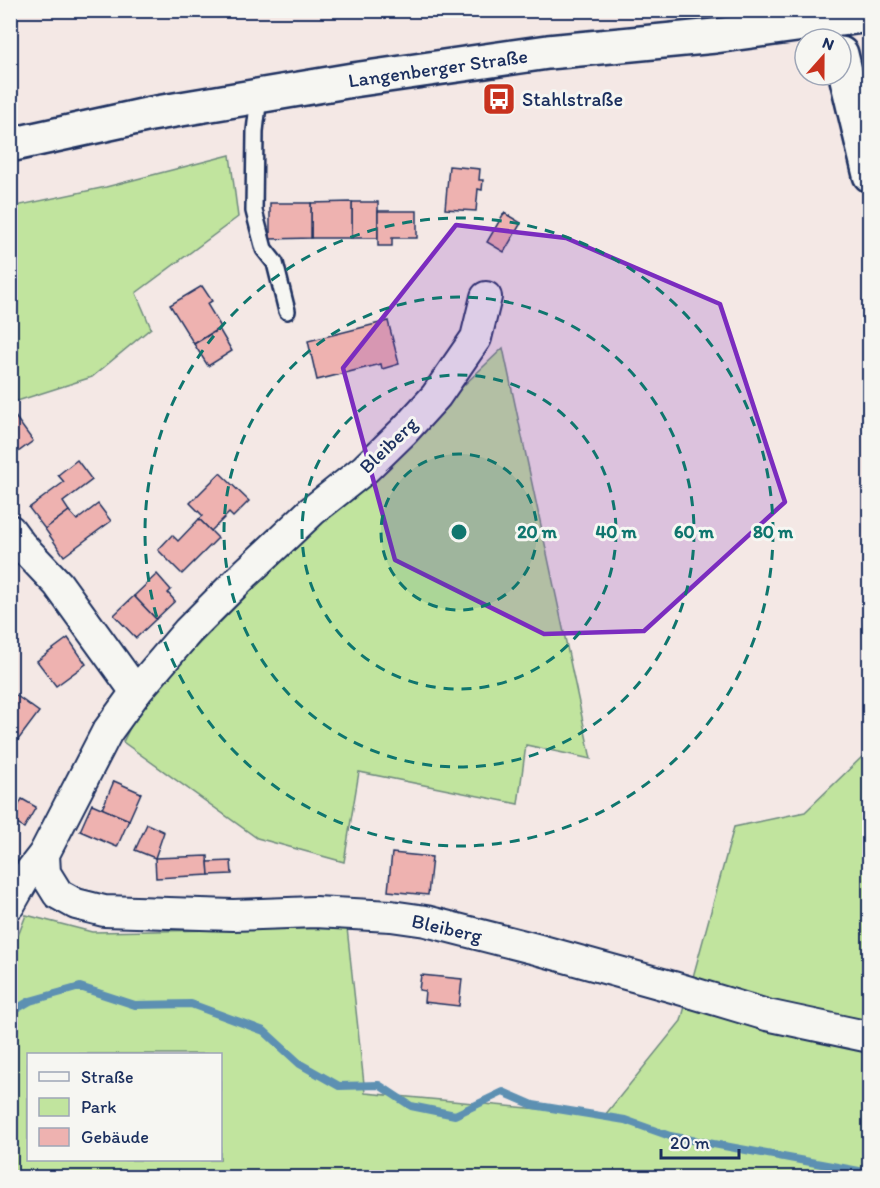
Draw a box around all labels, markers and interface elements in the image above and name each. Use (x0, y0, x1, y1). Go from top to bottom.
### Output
north arrow (793, 27, 853, 87)
text: N (820, 33, 837, 54)
street label: Langenberger Straße (347, 44, 529, 92)
bus stop icon: Stahlstraße (481, 81, 517, 117)
place label: Stahlstraße (522, 87, 623, 111)
street label: Bleiberg (354, 411, 423, 478)
text: 20 m (517, 521, 558, 543)
text: 40 m (595, 521, 637, 543)
text: 60 m (674, 521, 715, 543)
text: 80 m (753, 521, 794, 543)
centre of rings (449, 522, 469, 542)
street label: Bleiberg (409, 908, 485, 948)
legend (27, 1053, 222, 1161)
text: Straße (81, 1066, 134, 1088)
text: Park (81, 1096, 116, 1118)
scale bar (661, 1122, 739, 1160)
text: Gebäude (81, 1126, 149, 1148)
text: 20 m (670, 1132, 710, 1154)

